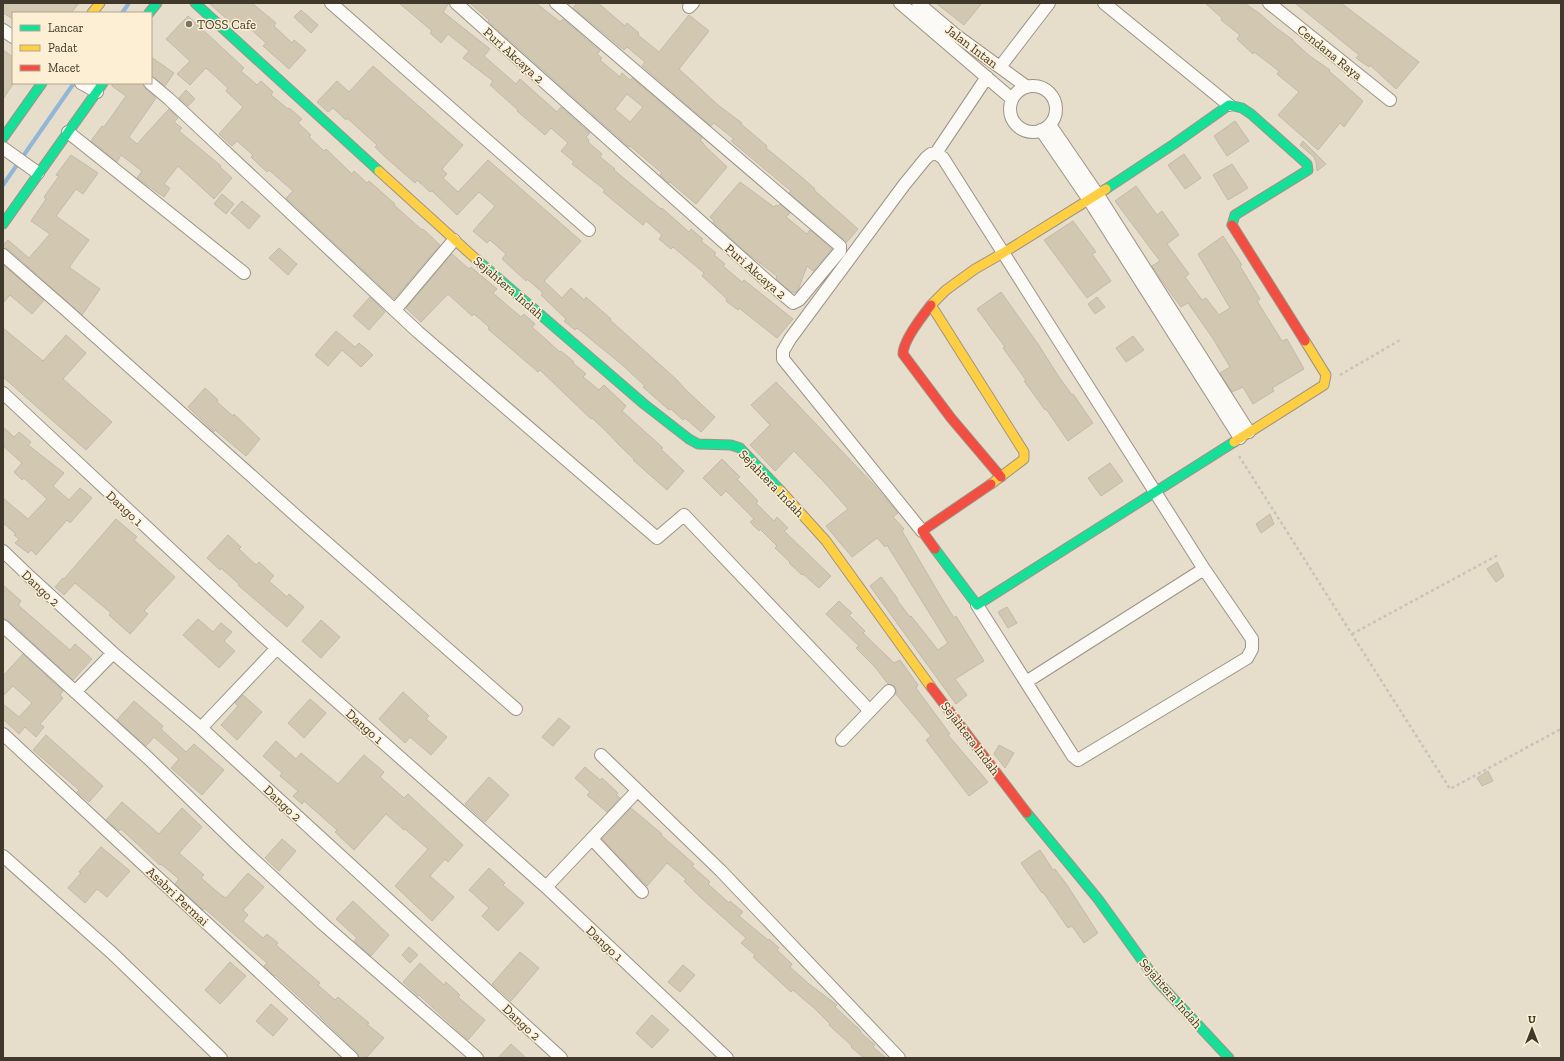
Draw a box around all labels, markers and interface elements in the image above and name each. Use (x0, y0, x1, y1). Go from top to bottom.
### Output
legend (12, 12, 152, 84)
place label: TOSS Cafe (197, 17, 256, 32)
marker: TOSS Cafe (184, 19, 194, 29)
text: Lancar (48, 21, 84, 35)
street label: Jalan Intan (942, 22, 1001, 71)
street label: Cendana Raya (1294, 22, 1366, 84)
street label: Puri Akcaya 2 (480, 24, 547, 87)
text: Padat (48, 41, 78, 55)
text: Macet (48, 61, 80, 75)
street label: Puri Akcaya 2 (722, 241, 789, 302)
street label: Sejahtera Indah (470, 253, 547, 323)
street label: Sejahtera Indah (735, 447, 808, 521)
street label: Dango 1 (103, 488, 146, 529)
street label: Dango 2 (19, 567, 63, 610)
street label: Sejahtera Indah (937, 699, 1003, 779)
street label: Dango 1 (343, 706, 386, 747)
street label: Dango 2 (261, 782, 305, 825)
street label: Asabri Permai (144, 864, 212, 929)
street label: Dango 1 (583, 923, 626, 964)
street label: Sejahtera Indah (1135, 955, 1206, 1033)
street label: Dango 2 (500, 1001, 544, 1044)
north arrow (1512, 1009, 1552, 1049)
text: U (1528, 1013, 1536, 1026)

